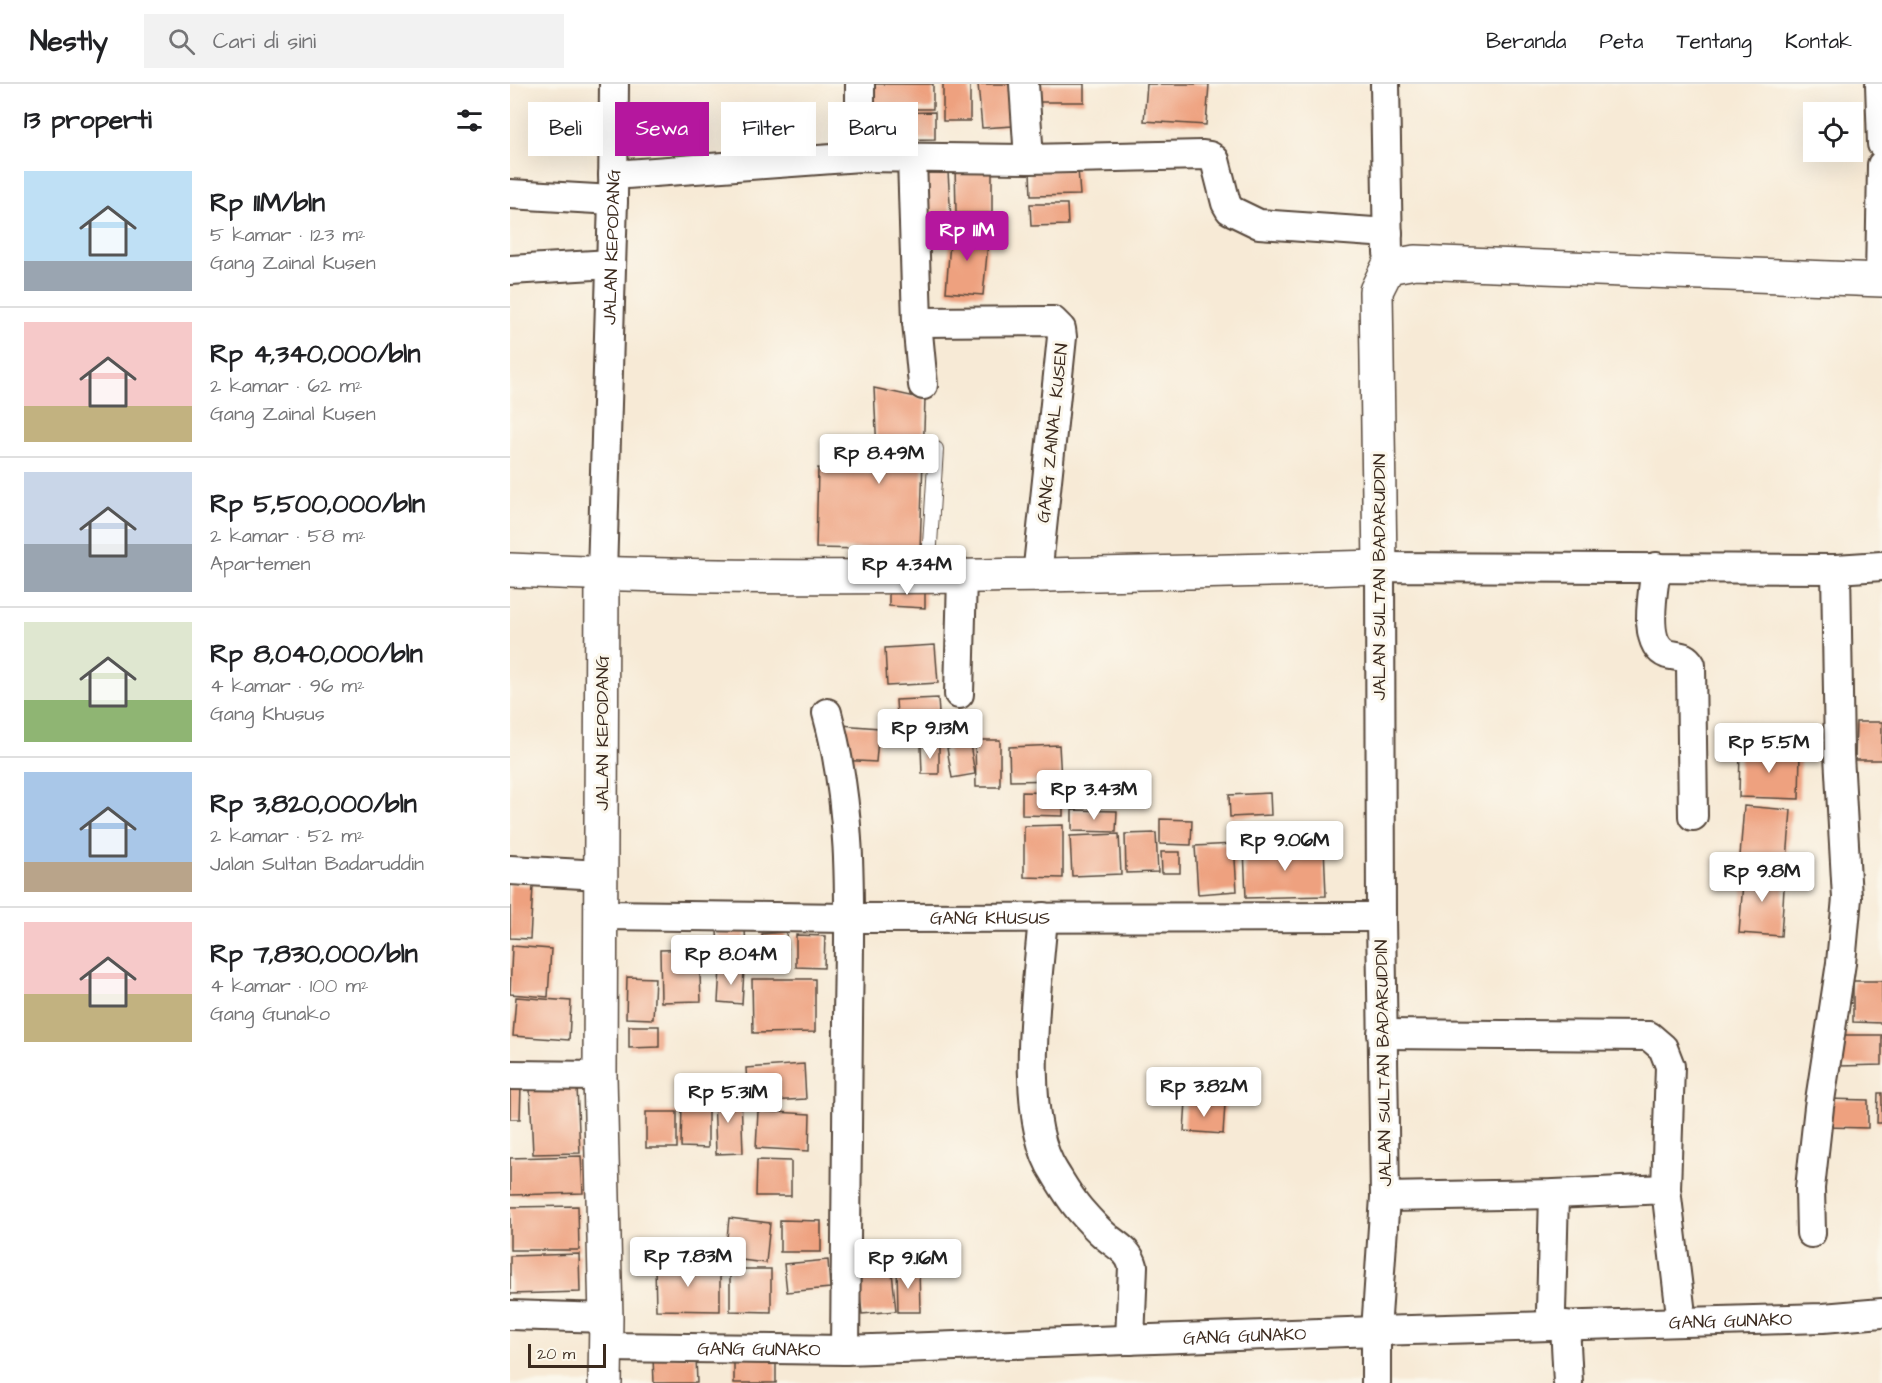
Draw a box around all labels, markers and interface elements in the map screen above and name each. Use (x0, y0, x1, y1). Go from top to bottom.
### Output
search box (144, 14, 564, 68)
text: Nestly (30, 22, 108, 61)
icon: search (165, 25, 198, 58)
text: Cari di sini (213, 26, 316, 57)
text: Beranda (1486, 27, 1567, 56)
text: Peta (1600, 27, 1643, 56)
text: Tentang (1676, 27, 1752, 56)
text: Kontak (1785, 27, 1852, 56)
text: 13 properti (24, 102, 152, 138)
chip: Beli (528, 102, 603, 156)
chip: Sewa (615, 102, 709, 156)
chip: Filter (721, 102, 816, 156)
chip: Baru (828, 102, 918, 156)
map controls (1803, 102, 1863, 162)
button: locate (1803, 102, 1863, 162)
icon: filters (453, 104, 486, 137)
street label: JALAN KEPODANG (597, 169, 626, 325)
text: Rp 11M/bln (210, 185, 325, 221)
icon: home (72, 195, 144, 267)
pin: Rp 11M (918, 211, 1016, 262)
text: Rp 11M (939, 216, 995, 244)
text: 5 kamar · 123 m² (210, 221, 366, 249)
text: Gang Zainal Kusen (210, 249, 376, 277)
text: Rp 4,340,000/bln (210, 336, 420, 372)
street label: GANG ZAINAL KUSEN (1031, 342, 1074, 524)
icon: home (72, 346, 144, 418)
text: 2 kamar · 62 m² (210, 372, 363, 400)
text: Gang Zainal Kusen (210, 400, 376, 428)
pin: Rp 8.49M (817, 434, 941, 485)
text: Rp 8.49M (834, 439, 924, 467)
street label: JALAN SULTAN BADARUDDIN (1367, 454, 1392, 700)
text: Rp 5,500,000/bln (210, 486, 425, 522)
icon: home (72, 496, 144, 568)
text: 2 kamar · 58 m² (210, 522, 366, 550)
pin: Rp 4.34M (845, 545, 969, 596)
text: Apartemen (210, 550, 310, 578)
text: Rp 4.34M (862, 550, 952, 578)
text: Rp 8,040,000/bln (210, 636, 423, 672)
icon: home (72, 646, 144, 718)
street label: JALAN KEPODANG (590, 655, 615, 811)
text: 4 kamar · 96 m² (210, 672, 365, 700)
text: Gang Khusus (210, 700, 325, 728)
pin: Rp 9.13M (868, 709, 992, 760)
text: Rp 9.13M (892, 714, 968, 742)
pin: Rp 5.5M (1714, 723, 1824, 774)
text: Rp 5.5M (1728, 728, 1810, 756)
pin: Rp 3.43M (1032, 770, 1156, 821)
text: Rp 3.43M (1051, 775, 1137, 803)
text: Rp 3,820,000/bln (210, 786, 417, 822)
icon: home (72, 796, 144, 868)
pin: Rp 9.06M (1223, 821, 1347, 872)
text: 2 kamar · 52 m² (210, 822, 364, 850)
text: Rp 9.06M (1240, 826, 1330, 854)
text: Jalan Sultan Badaruddin (210, 850, 424, 878)
pin: Rp 9.8M (1707, 852, 1817, 903)
text: Rp 9.8M (1723, 857, 1801, 885)
street label: GANG KHUSUS (930, 906, 1050, 931)
pin: Rp 8.04M (669, 935, 793, 986)
text: Rp 7,830,000/bln (210, 936, 418, 972)
street label: JALAN SULTAN BADARUDDIN (1369, 939, 1398, 1187)
text: Rp 8.04M (685, 940, 777, 968)
icon: home (72, 946, 144, 1018)
text: 4 kamar · 100 m² (210, 972, 369, 1000)
text: Gang Gunako (210, 1000, 330, 1028)
pin: Rp 3.82M (1142, 1067, 1266, 1118)
text: Rp 3.82M (1160, 1072, 1248, 1100)
pin: Rp 5.31M (666, 1073, 790, 1124)
text: Rp 5.31M (688, 1078, 768, 1106)
pin: Rp 7.83M (626, 1237, 750, 1288)
pin: Rp 9.16M (846, 1239, 970, 1290)
text: Rp 7.83M (644, 1242, 732, 1270)
text: Rp 9.16M (868, 1244, 948, 1272)
street label: GANG GUNAKO (1668, 1307, 1793, 1335)
street label: GANG GUNAKO (1183, 1321, 1307, 1351)
street label: GANG GUNAKO (697, 1336, 821, 1363)
scale bar (528, 1341, 606, 1368)
text: 20 m (537, 1343, 575, 1365)

